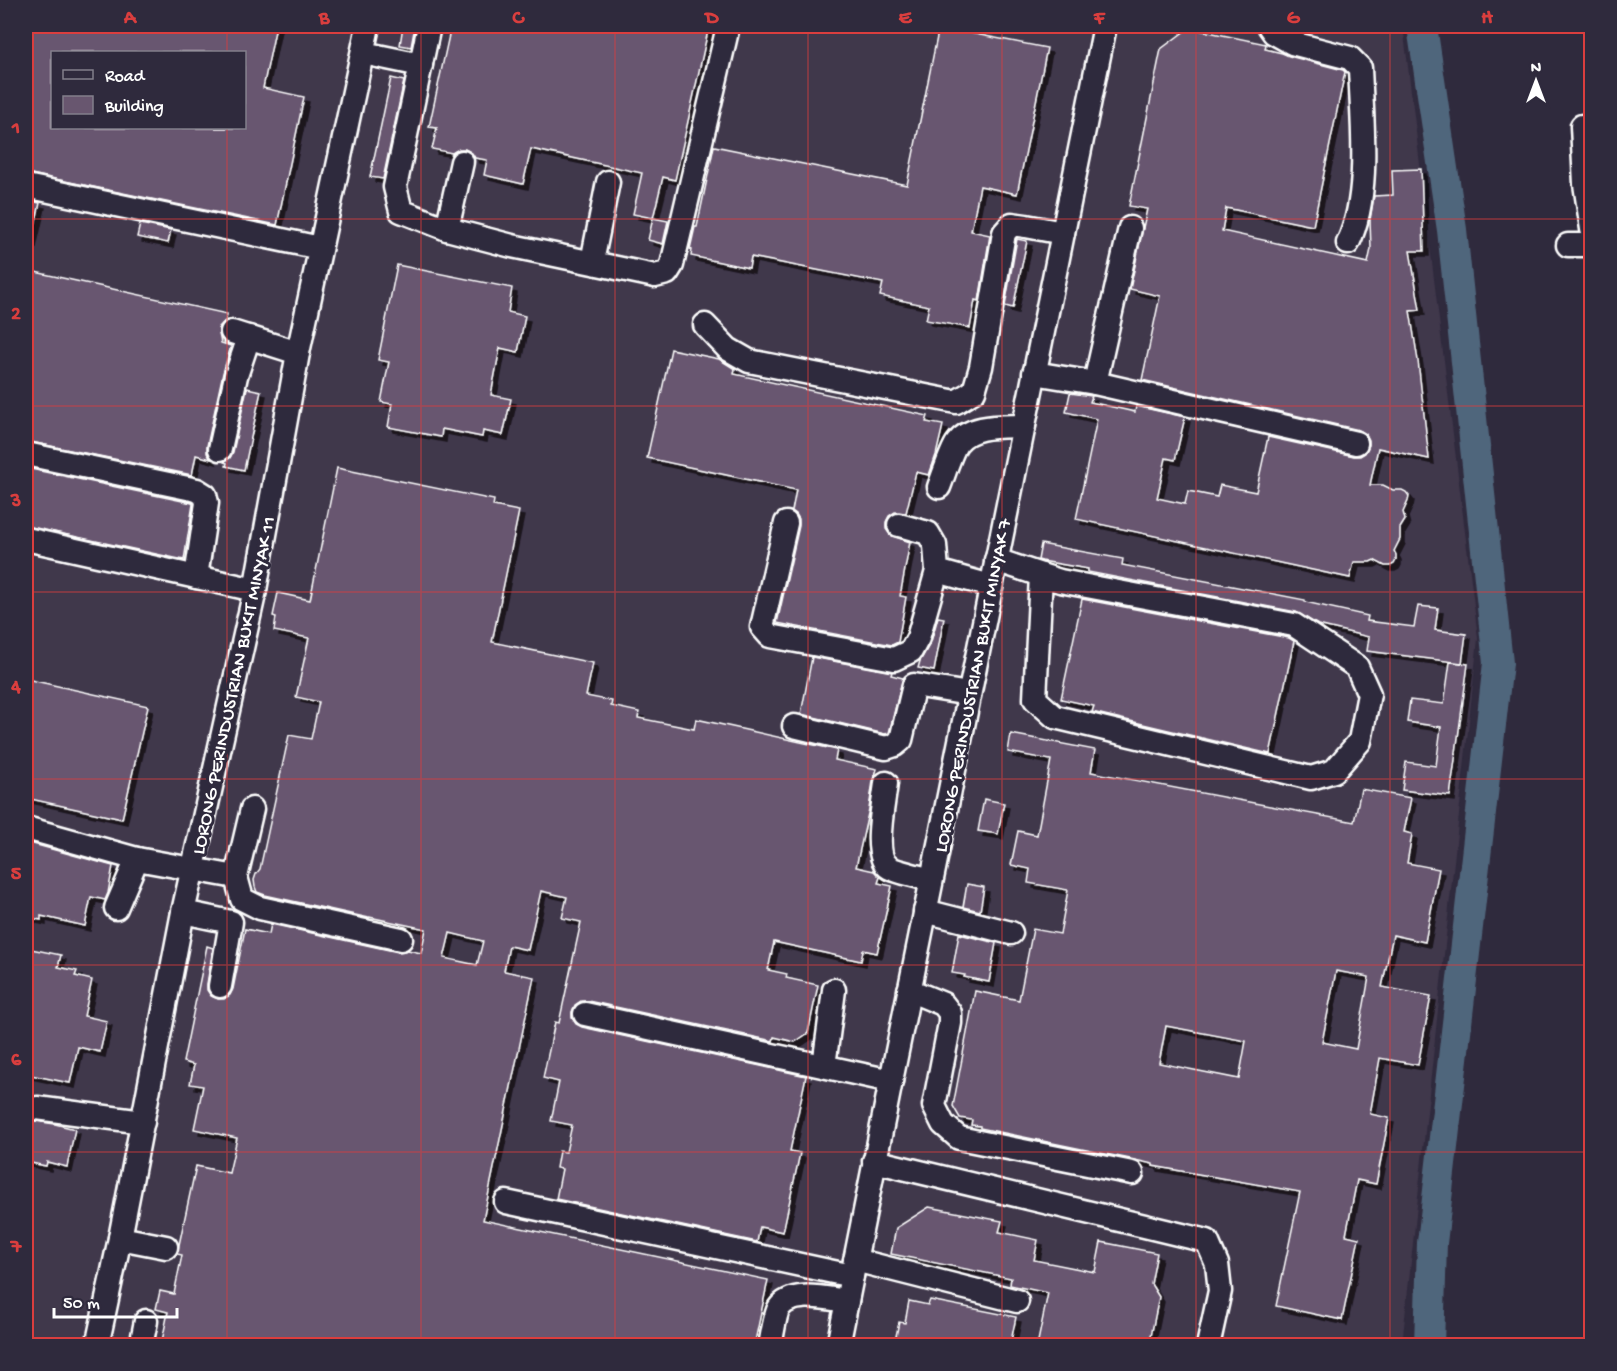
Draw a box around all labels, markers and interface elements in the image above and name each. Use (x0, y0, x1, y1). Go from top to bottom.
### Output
text: A (123, 8, 138, 31)
text: B (318, 8, 330, 31)
text: C (512, 8, 526, 31)
text: D (703, 8, 719, 31)
text: E (899, 8, 913, 31)
text: F (1093, 8, 1106, 31)
text: G (1287, 8, 1301, 31)
text: H (1481, 8, 1493, 31)
legend (51, 51, 246, 129)
north arrow (1506, 51, 1566, 111)
text: N (1531, 60, 1542, 79)
text: Road (105, 67, 146, 88)
text: Building (104, 97, 164, 118)
text: 1 (11, 118, 20, 141)
text: 2 (11, 304, 21, 327)
text: 3 (10, 491, 21, 514)
street label: LORONG PERINDUSTRIAN BUKIT MINYAK 11 (188, 514, 283, 857)
street label: LORONG PERINDUSTRIAN BUKIT MINYAK 7 (931, 516, 1018, 855)
text: 4 (10, 677, 21, 700)
text: 5 (11, 864, 22, 887)
text: 6 (11, 1050, 22, 1073)
text: 7 (10, 1237, 23, 1260)
scale bar (54, 1281, 177, 1319)
text: 50 m (63, 1294, 100, 1315)

